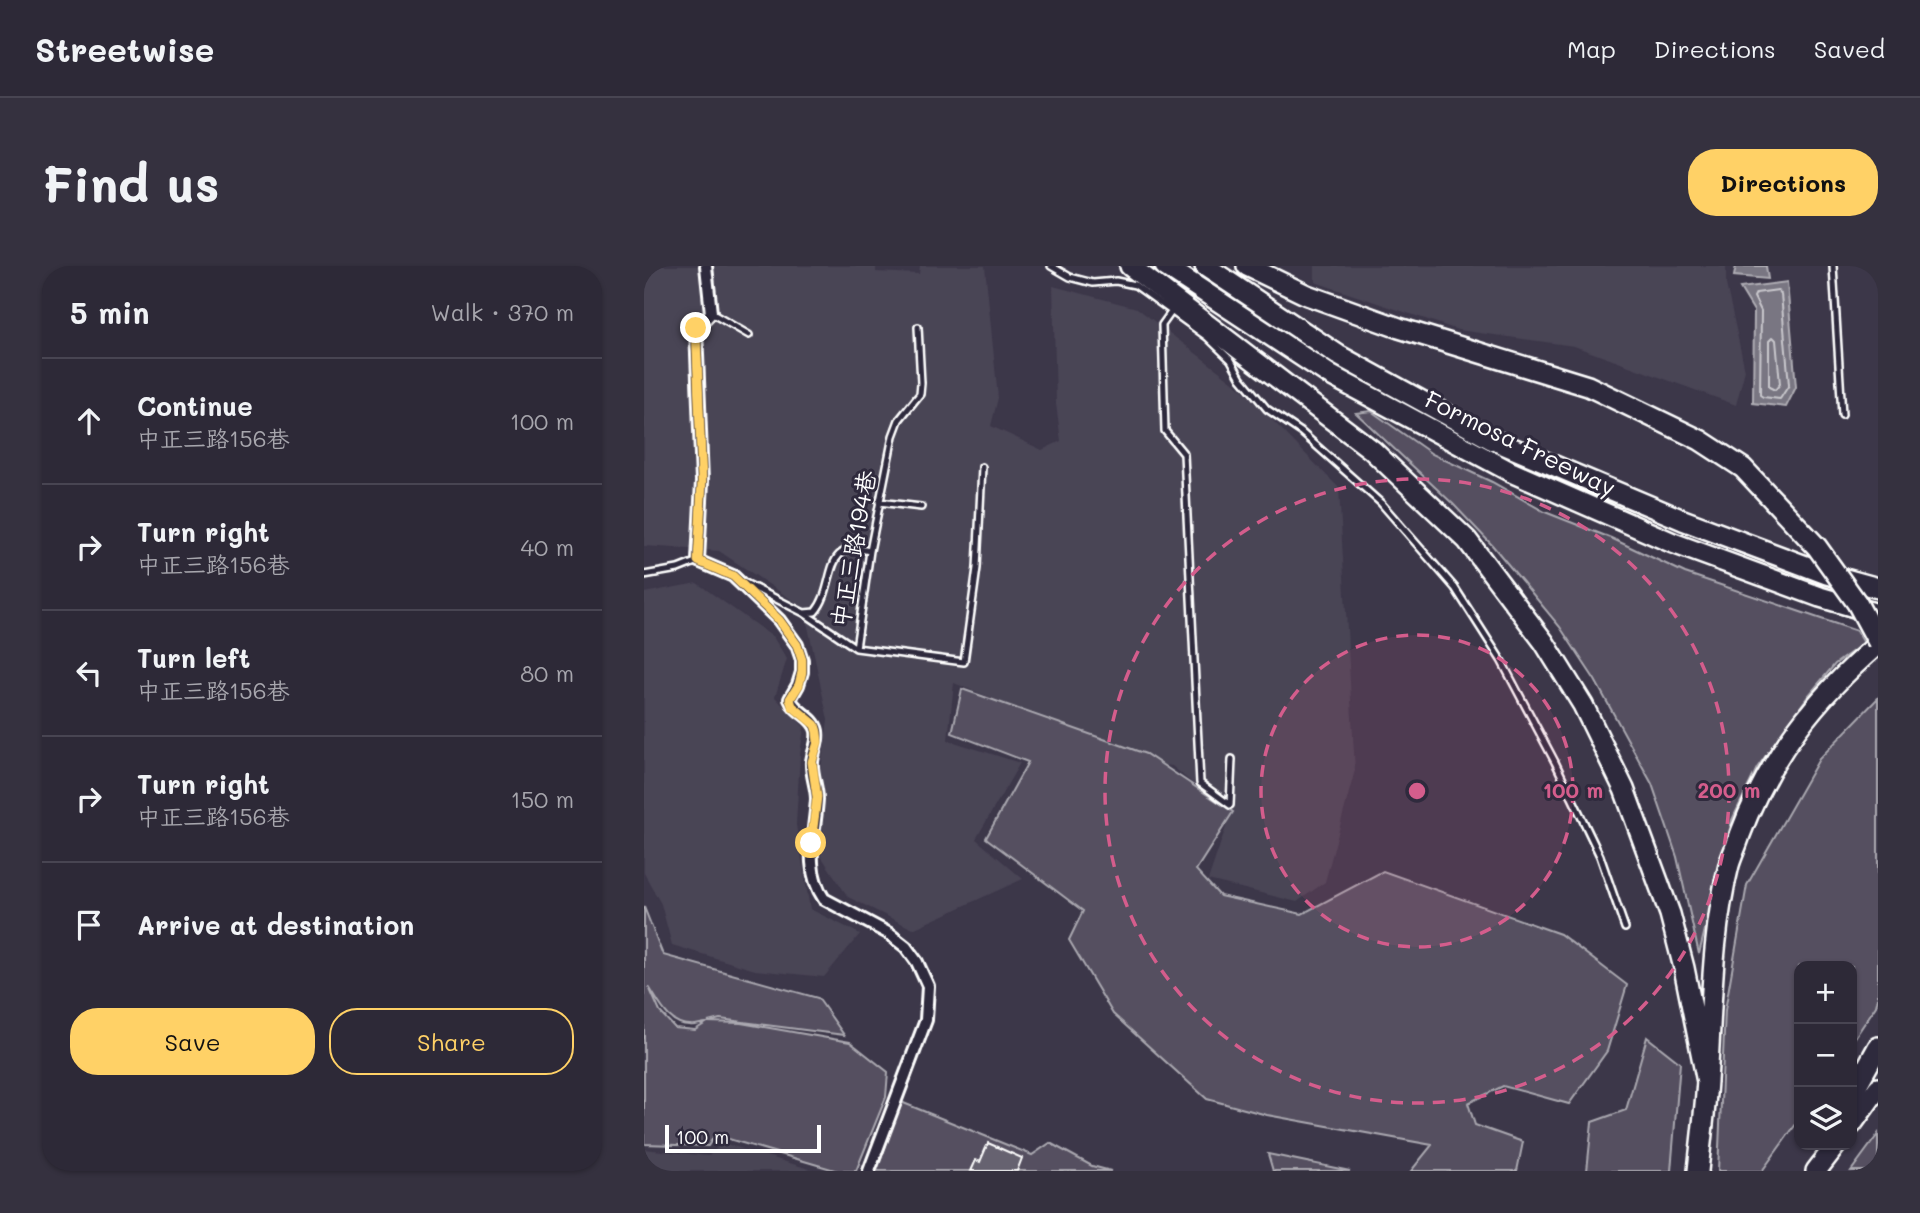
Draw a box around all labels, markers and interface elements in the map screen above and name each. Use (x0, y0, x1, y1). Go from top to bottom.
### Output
text: Streetwise (35, 27, 214, 70)
text: Map (1567, 33, 1616, 64)
text: Directions (1654, 33, 1776, 64)
text: Saved (1814, 33, 1885, 64)
button: Directions (1688, 149, 1878, 216)
text: Find us (42, 151, 220, 214)
text: 5 min (70, 292, 150, 332)
text: Walk · 370 m (431, 297, 574, 327)
route end (680, 312, 711, 343)
street label: Formosa Freeway (1420, 383, 1621, 502)
text: Continue (137, 389, 253, 423)
icon: ahead (70, 402, 108, 440)
text: 100 m (510, 406, 574, 436)
text: 中正三路156巷 (137, 423, 290, 453)
street label: 中正三路194巷 (823, 468, 882, 630)
text: Turn right (137, 515, 270, 549)
icon: right (70, 528, 108, 566)
text: 40 m (521, 532, 574, 562)
text: 中正三路156巷 (137, 549, 290, 579)
text: Turn left (137, 641, 250, 675)
icon: left (70, 654, 108, 692)
text: 80 m (520, 658, 574, 688)
text: 中正三路156巷 (137, 675, 290, 705)
text: Turn right (137, 767, 270, 801)
text: 100 m (1543, 776, 1603, 803)
text: 200 m (1698, 776, 1760, 803)
centre of rings (1405, 779, 1429, 803)
icon: right (70, 780, 108, 818)
text: 150 m (510, 784, 574, 814)
text: 中正三路156巷 (137, 801, 290, 831)
route start (795, 827, 826, 858)
icon: arrive (70, 906, 108, 944)
text: Arrive at destination (137, 908, 414, 942)
map controls (1794, 961, 1857, 1150)
button: + (1794, 961, 1857, 1024)
button: Save (70, 1008, 315, 1075)
button: Share (329, 1008, 574, 1075)
button: − (1794, 1024, 1857, 1087)
button: layers (1794, 1087, 1857, 1150)
scale bar (665, 1122, 821, 1154)
text: 100 m (676, 1124, 729, 1149)

